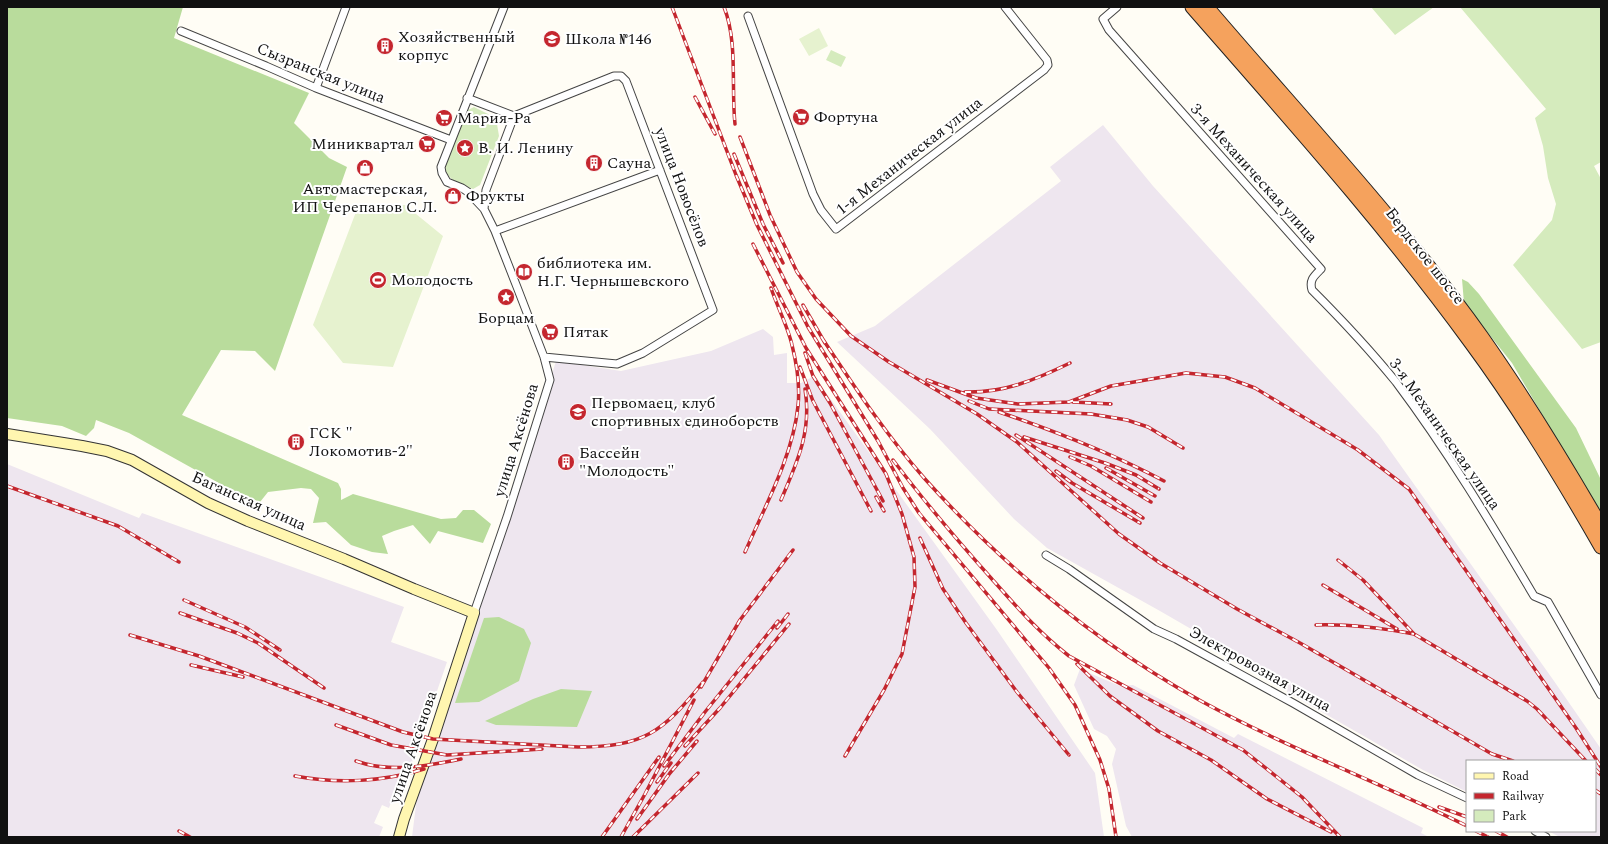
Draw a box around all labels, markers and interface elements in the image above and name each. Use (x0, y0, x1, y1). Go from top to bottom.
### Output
place label: Хозяйственный корпус (398, 25, 515, 67)
place label: Школа №146 (565, 27, 652, 51)
school or university icon: Школа №146 (542, 29, 562, 49)
street label: Сызранская улица (253, 36, 389, 110)
building icon: Хозяйственный корпус (375, 36, 395, 56)
street label: 1-я Механическая улица (830, 91, 988, 221)
street label: 3-я Механическая улица (1185, 98, 1323, 248)
place label: Фортуна (814, 105, 878, 129)
place label: Мария-Ра (457, 106, 531, 130)
supermarket icon: Фортуна (791, 107, 811, 127)
supermarket icon: Мария-Ра (434, 108, 454, 128)
street label: улица Новосёлов (648, 123, 716, 250)
place label: Миниквартал (311, 132, 414, 156)
supermarket icon: Миниквартал (417, 134, 437, 154)
place label: В. И. Ленину (478, 136, 574, 160)
place icon: В. И. Ленину (455, 138, 475, 158)
place label: Сауна (607, 151, 652, 175)
building icon: Сауна (584, 153, 604, 173)
shop icon: Автомастерская, ИП Черепанов С.Л. (355, 158, 375, 178)
place label: Автомастерская, ИП Черепанов С.Л. (293, 177, 437, 219)
place label: Фрукты (466, 184, 525, 208)
shop icon: Фрукты (443, 186, 463, 206)
street label: Бердское шоссе (1379, 202, 1471, 310)
place label: библиотека им. Н.Г. Чернышевского (537, 251, 689, 293)
library icon: библиотека им. Н.Г. Чернышевского (514, 262, 534, 282)
place label: Молодость (391, 268, 473, 292)
sports icon: Молодость (368, 270, 388, 290)
place icon: Борцам (496, 287, 516, 307)
place label: Борцам (478, 306, 534, 330)
place label: Пятак (563, 320, 609, 344)
supermarket icon: Пятак (540, 322, 560, 342)
street label: 3-я Механическая улица (1383, 353, 1507, 515)
street label: улица Аксёнова (487, 380, 545, 501)
place label: Первомаец, клуб спортивных единоборств (591, 391, 779, 433)
school or university icon: Первомаец, клуб спортивных единоборств (568, 402, 588, 422)
place label: ГСК " Локомотив-2" (309, 421, 413, 463)
building icon: ГСК " Локомотив-2" (286, 432, 306, 452)
place label: Бассейн "Молодость" (579, 441, 674, 483)
building icon: Бассейн "Молодость" (556, 452, 576, 472)
street label: Баганская улица (188, 465, 310, 537)
street label: Электровозная улица (1185, 620, 1336, 718)
street label: улица Аксёнова (382, 687, 444, 807)
legend (1466, 760, 1596, 832)
text: Road (1502, 767, 1529, 786)
text: Railway (1502, 787, 1545, 806)
text: Park (1502, 807, 1527, 826)

